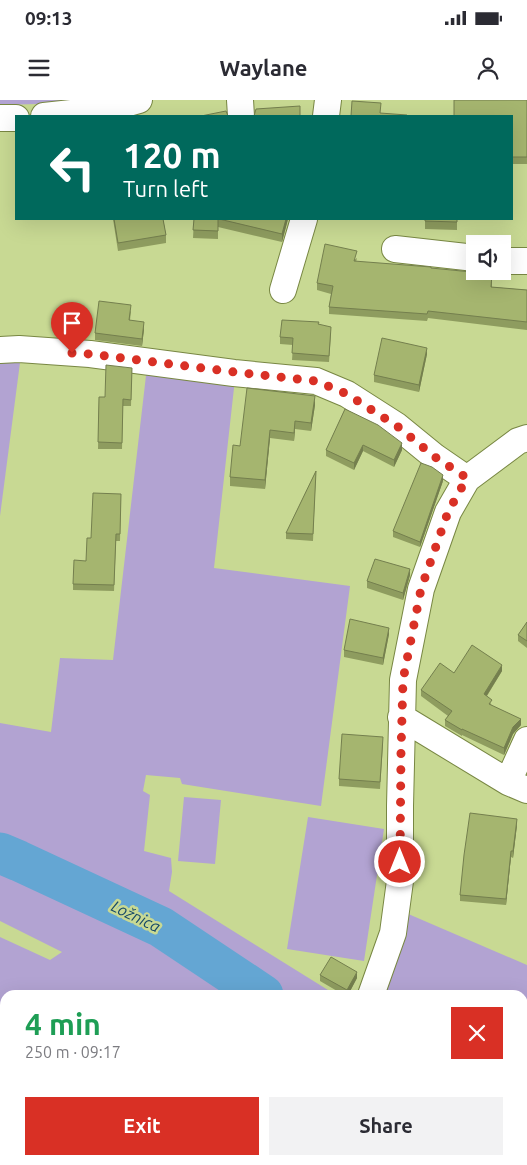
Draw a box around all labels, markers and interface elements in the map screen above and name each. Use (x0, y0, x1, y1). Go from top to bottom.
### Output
text: 09:13 (25, 7, 73, 29)
icon: menu (25, 54, 53, 82)
icon: person (474, 54, 502, 82)
text: Waylane (220, 55, 307, 80)
icon: left (40, 135, 105, 200)
text: 120 m (123, 135, 221, 175)
text: Turn left (123, 176, 208, 201)
map controls (466, 235, 511, 280)
button: sound (466, 235, 511, 280)
pin (51, 302, 93, 353)
icon: arrive (58, 309, 86, 337)
position arrow (373, 835, 425, 887)
water label: Ložnica (109, 897, 164, 936)
text: 4 min (25, 1007, 101, 1041)
button: close (451, 1007, 503, 1059)
text: 250 m · 09:17 (25, 1043, 121, 1061)
button: Exit (25, 1097, 259, 1155)
button: Share (269, 1097, 503, 1155)

